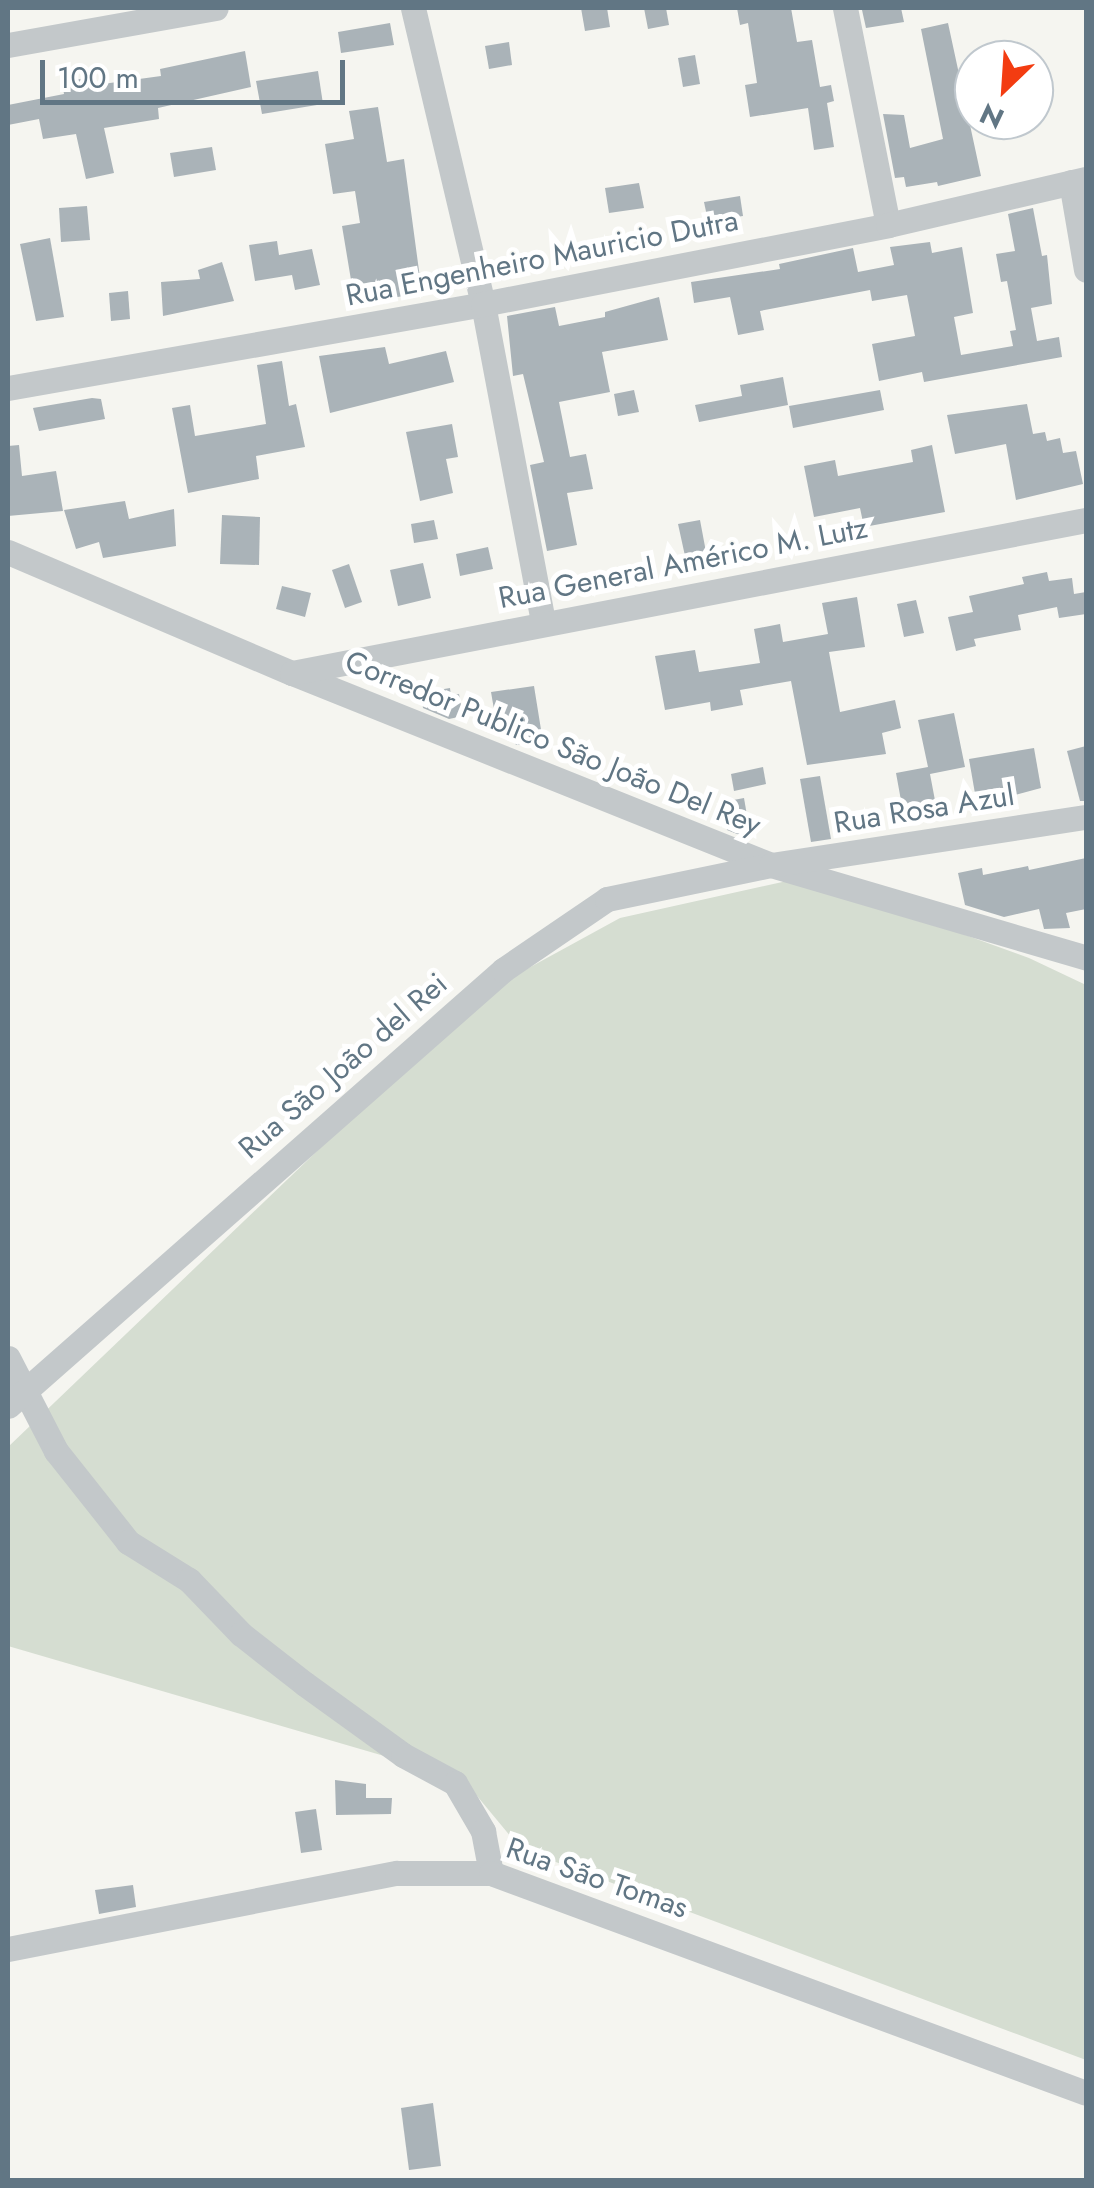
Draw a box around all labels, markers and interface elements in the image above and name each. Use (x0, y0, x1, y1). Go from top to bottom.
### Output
scale bar (45, 40, 350, 102)
north arrow (954, 40, 1054, 140)
text: 100 m (57, 56, 139, 99)
text: N (973, 93, 1011, 139)
street label: Rua Engenheiro Mauricio Dutra (343, 202, 741, 314)
street label: Rua General Américo M. Lutz (496, 510, 870, 616)
street label: Corredor Publico São João Del Rey (340, 643, 766, 843)
street label: Rua Rosa Azul (831, 777, 1017, 841)
street label: Rua São João del Rei (231, 966, 455, 1166)
street label: Rua São Tomas (502, 1830, 692, 1926)

